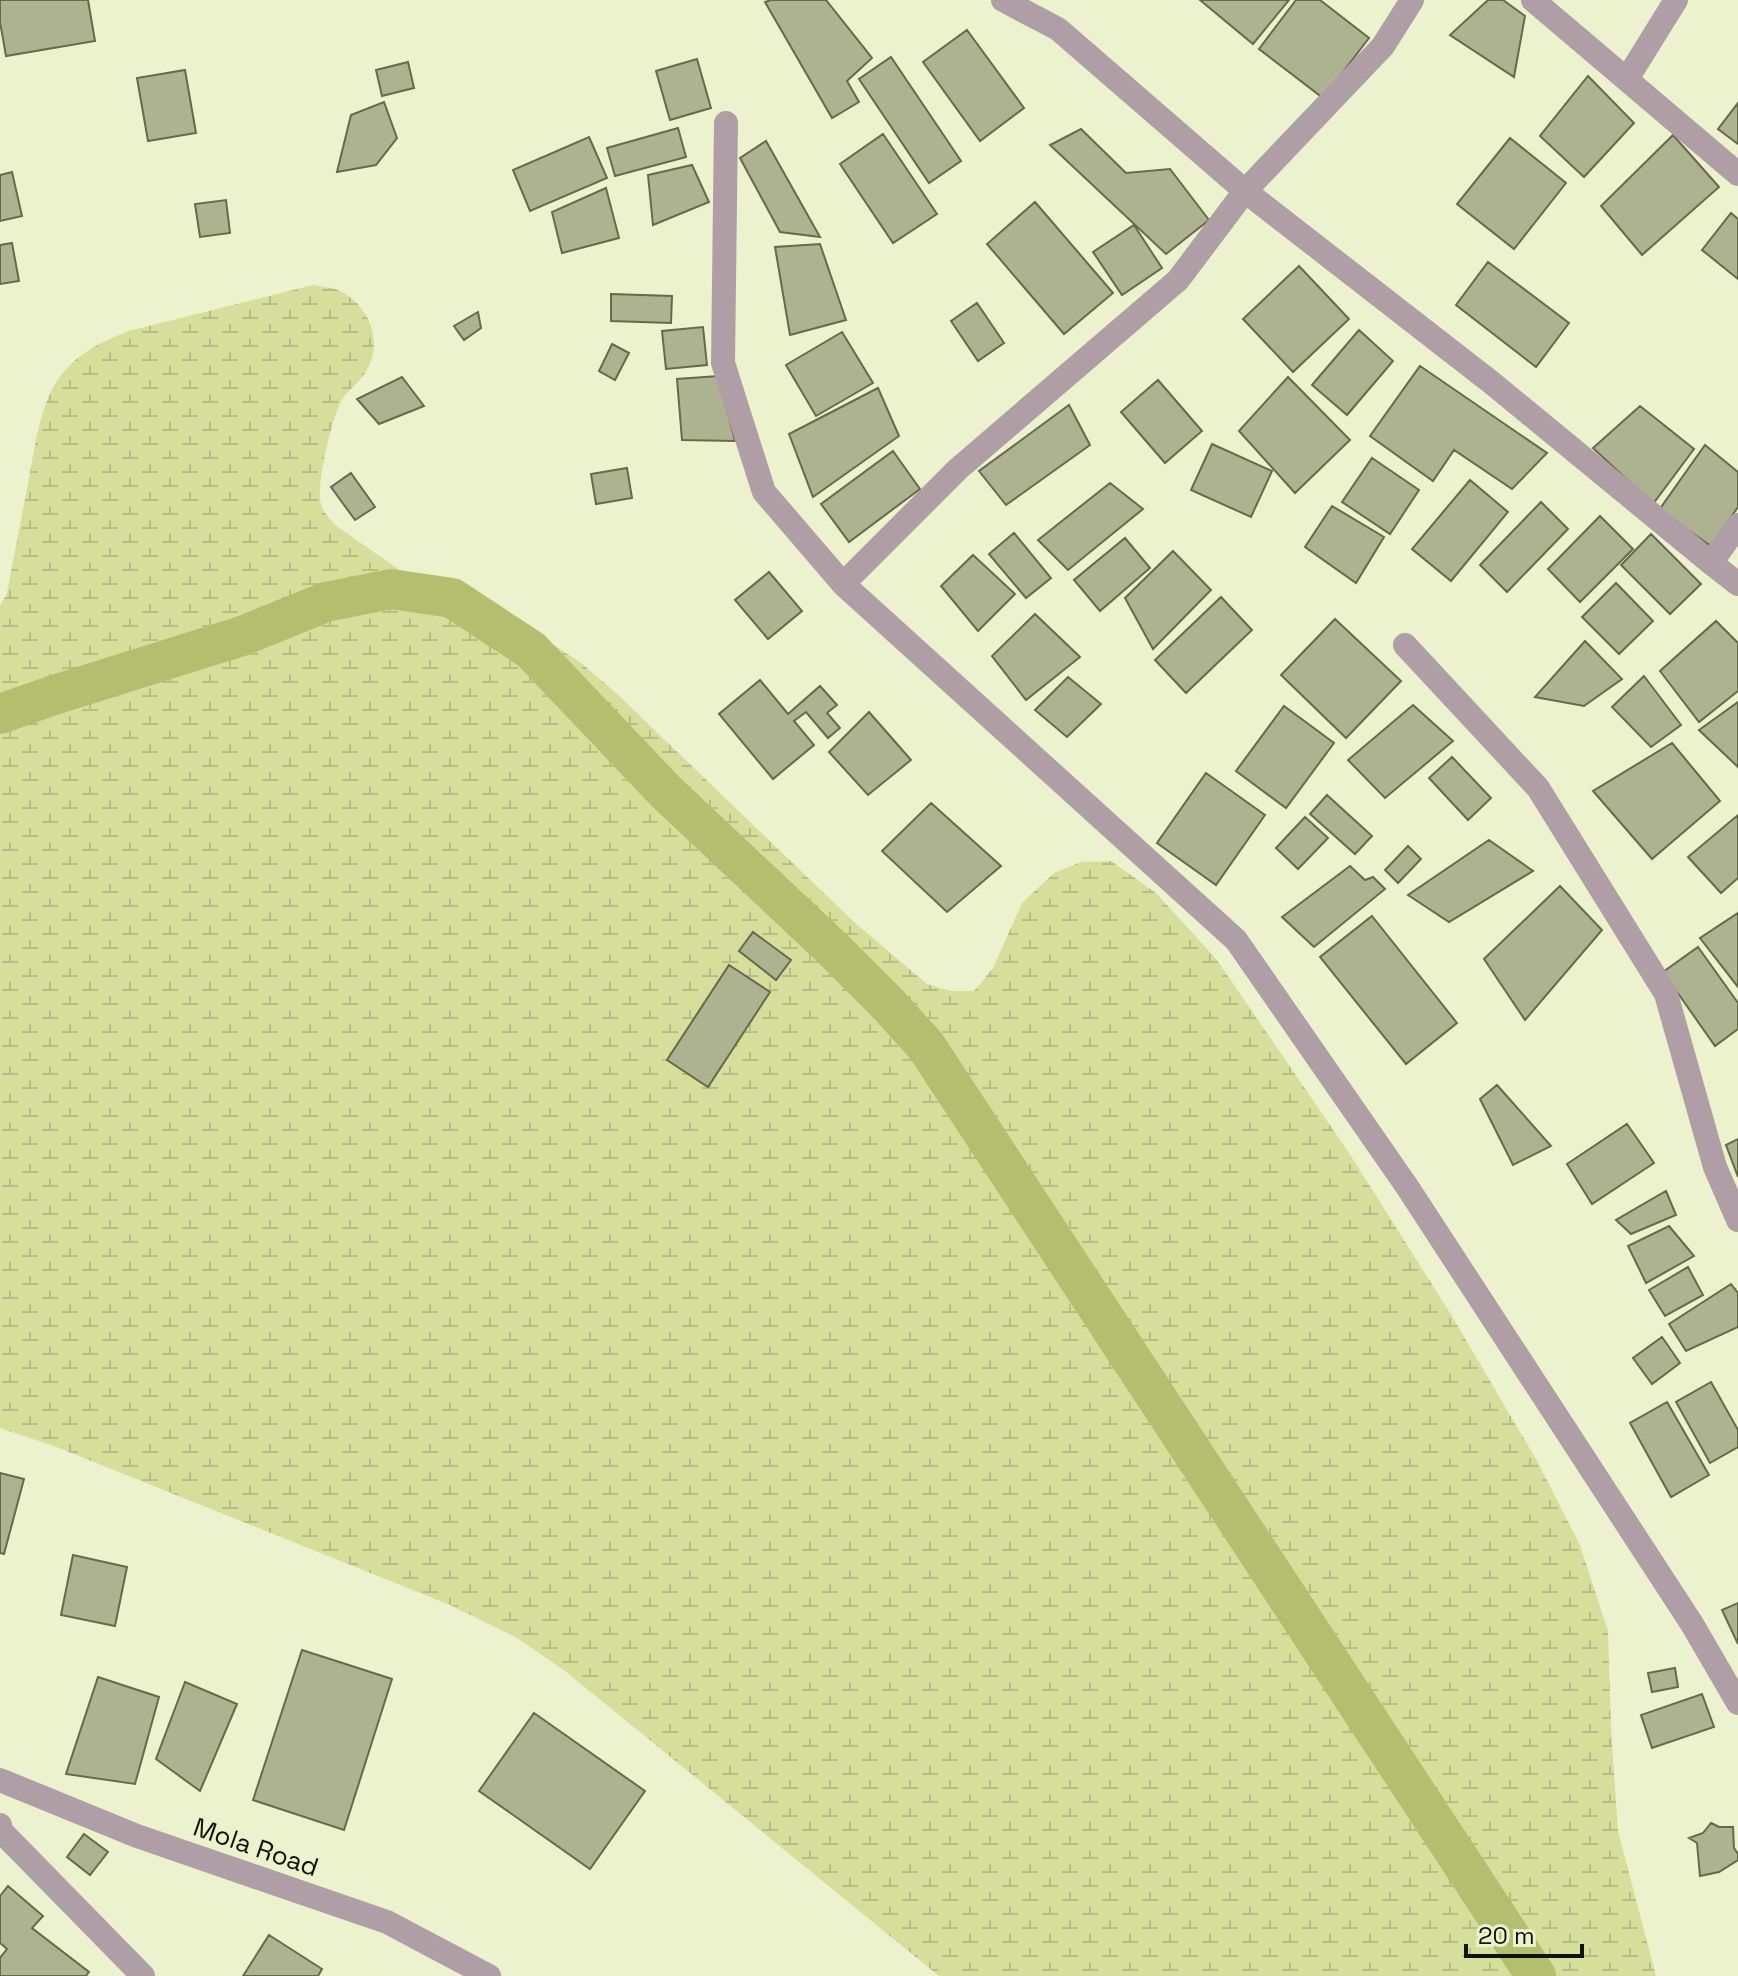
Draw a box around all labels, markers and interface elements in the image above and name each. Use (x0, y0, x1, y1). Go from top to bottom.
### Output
street label: Mola Road (189, 1810, 323, 1884)
scale bar (1466, 1908, 1582, 1958)
text: 20 m (1478, 1920, 1535, 1951)

